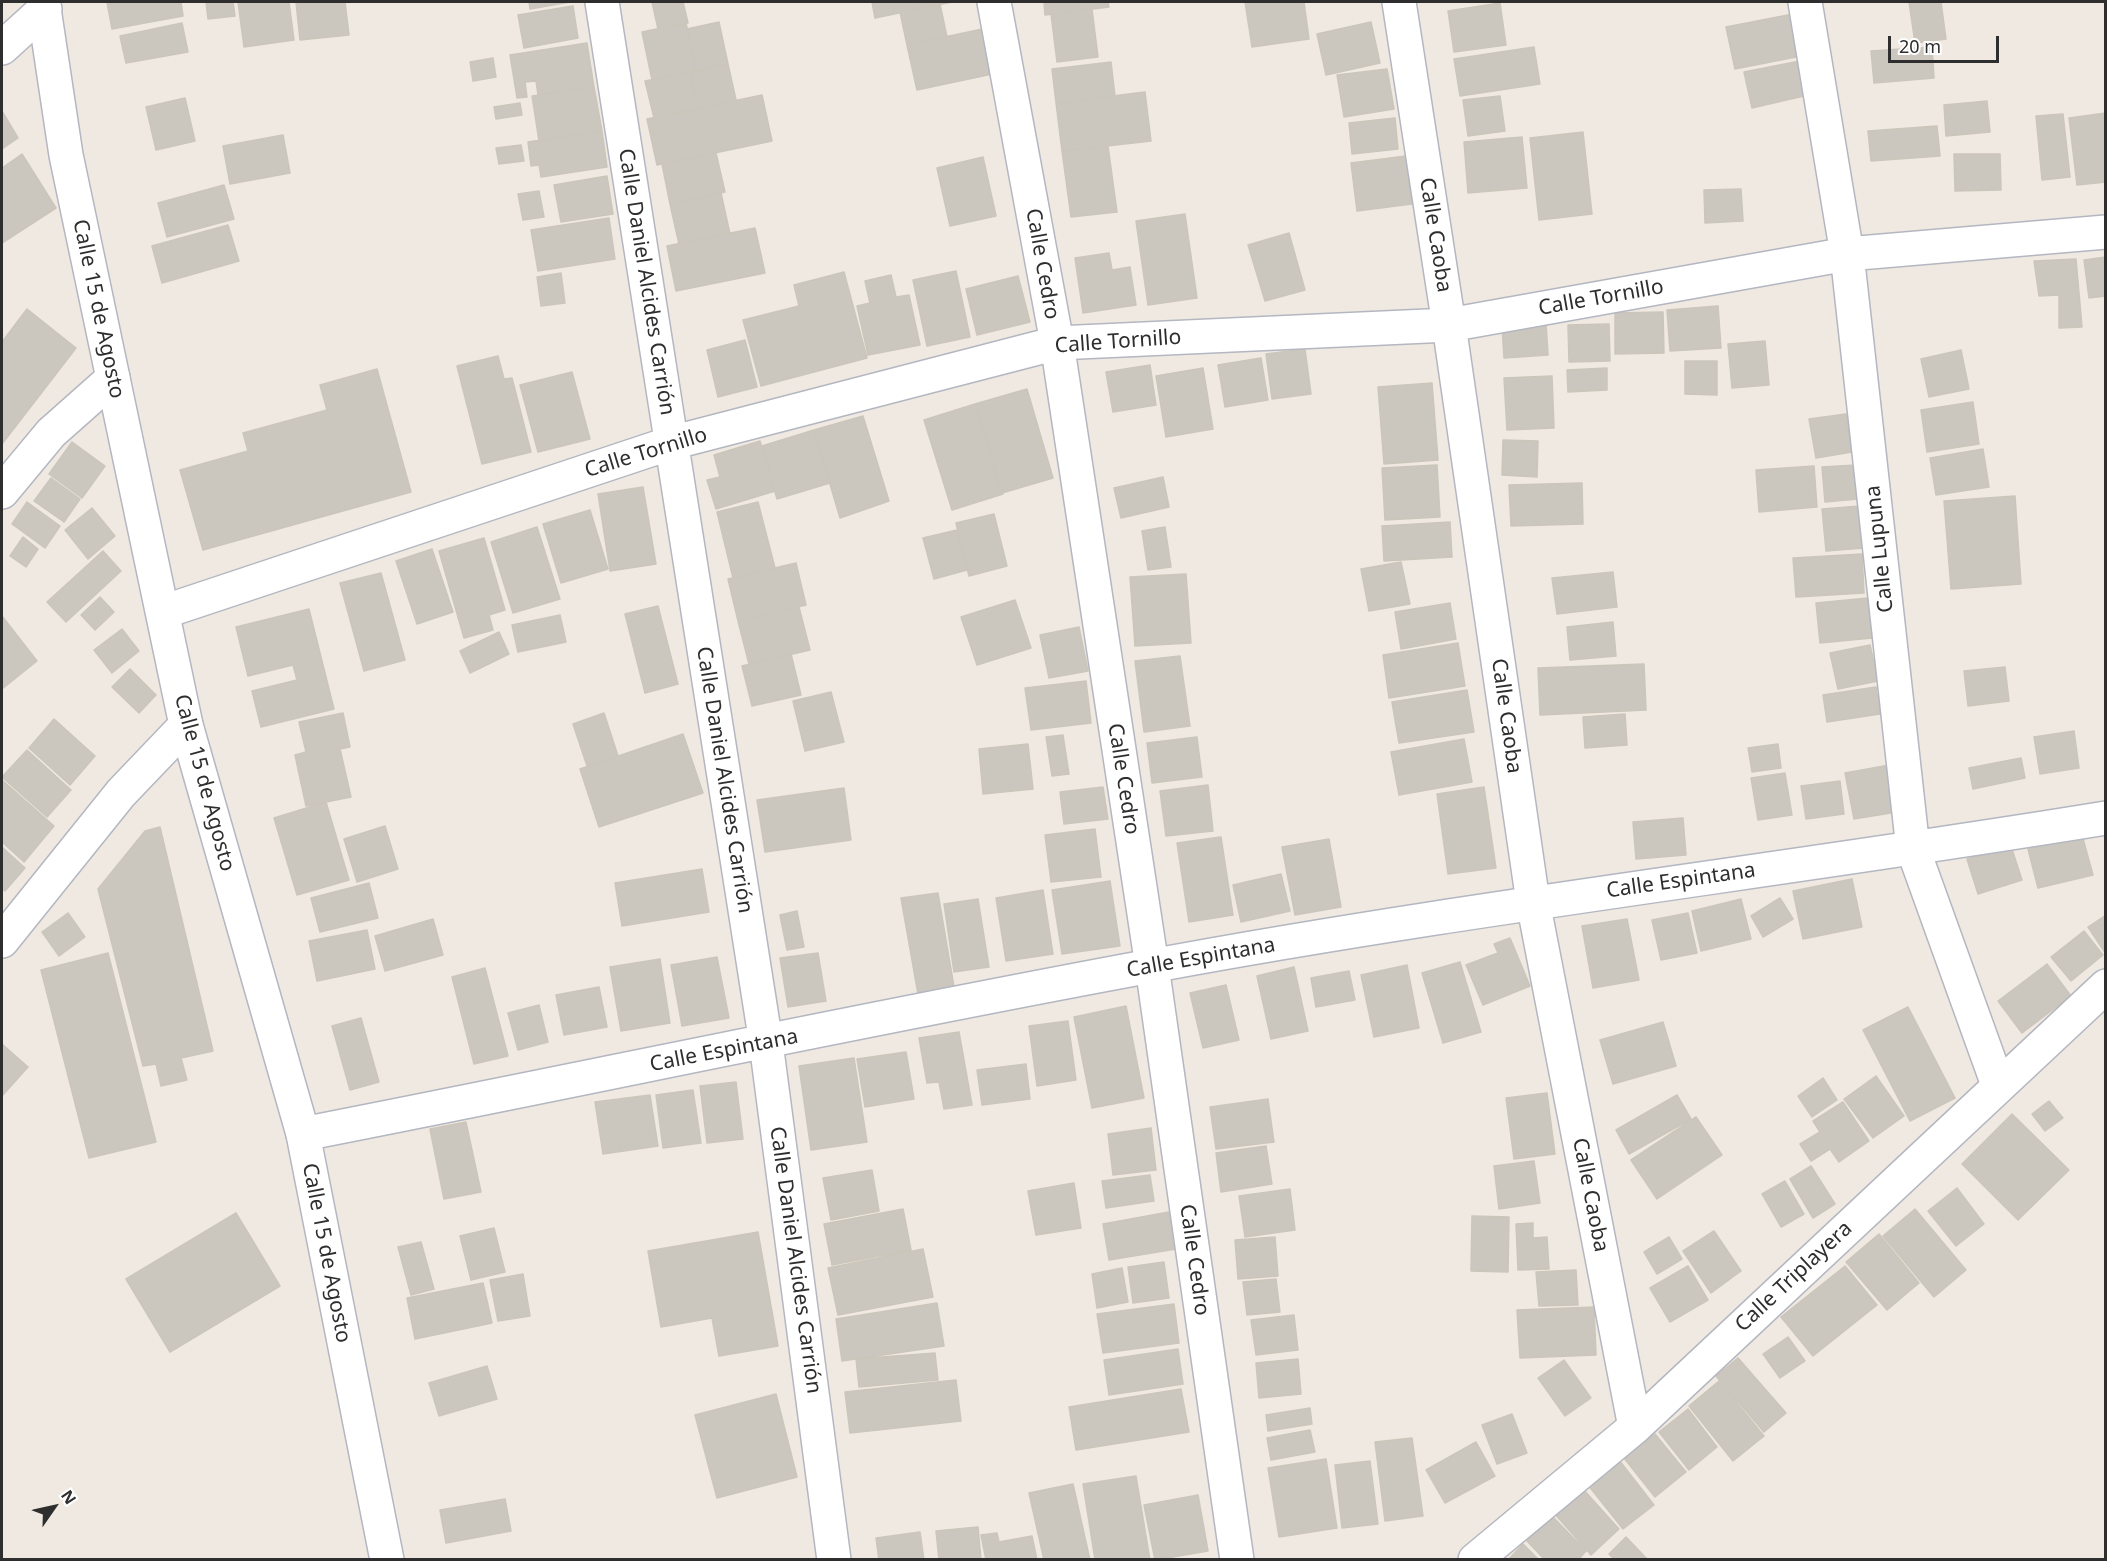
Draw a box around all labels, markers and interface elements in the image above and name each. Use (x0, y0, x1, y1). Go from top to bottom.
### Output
scale bar (1891, 24, 2002, 62)
text: 20 m (1899, 34, 1941, 58)
street label: Calle Daniel Alcides Carrión (612, 147, 680, 417)
street label: Calle Caoba (1414, 176, 1456, 294)
street label: Calle Cedro (1020, 207, 1064, 321)
street label: Calle 15 de Agosto (67, 217, 129, 401)
street label: Calle Tornillo (1536, 275, 1666, 321)
street label: Calle Tornillo (1054, 325, 1182, 359)
street label: Calle Tornillo (582, 422, 710, 484)
street label: Calle Lupuna (1861, 484, 1899, 614)
street label: Calle Daniel Alcides Carrión (690, 645, 758, 915)
street label: Calle Caoba (1485, 657, 1527, 775)
street label: Calle 15 de Agosto (168, 692, 240, 874)
street label: Calle Cedro (1102, 722, 1144, 836)
street label: Calle Espintana (1605, 858, 1757, 904)
street label: Calle Espintana (1125, 933, 1277, 983)
street label: Calle Espintana (648, 1024, 800, 1078)
street label: Calle Daniel Alcides Carrión (764, 1125, 826, 1395)
street label: Calle Caoba (1567, 1136, 1613, 1254)
street label: Calle 15 de Agosto (296, 1161, 356, 1345)
street label: Calle Cedro (1174, 1203, 1214, 1317)
street label: Calle Triplayera (1730, 1216, 1858, 1338)
north arrow (24, 1477, 84, 1537)
text: N (56, 1485, 82, 1508)

